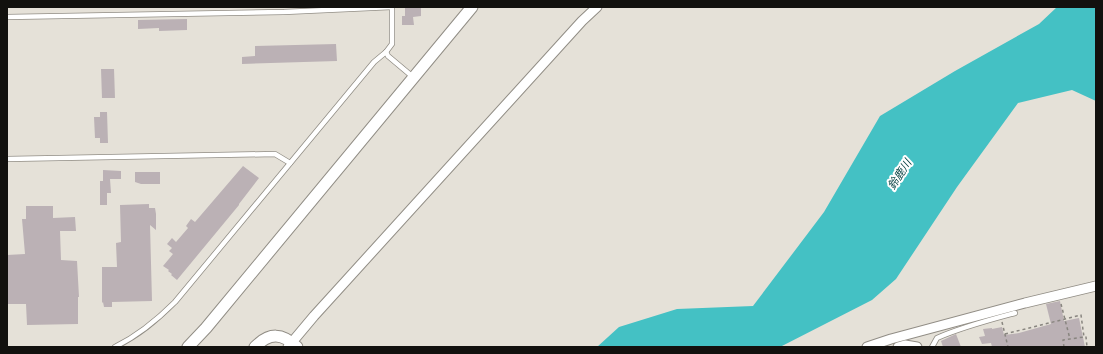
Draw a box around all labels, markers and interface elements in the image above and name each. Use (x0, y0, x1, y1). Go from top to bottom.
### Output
water label: 鈴鹿川 (885, 156, 914, 191)

